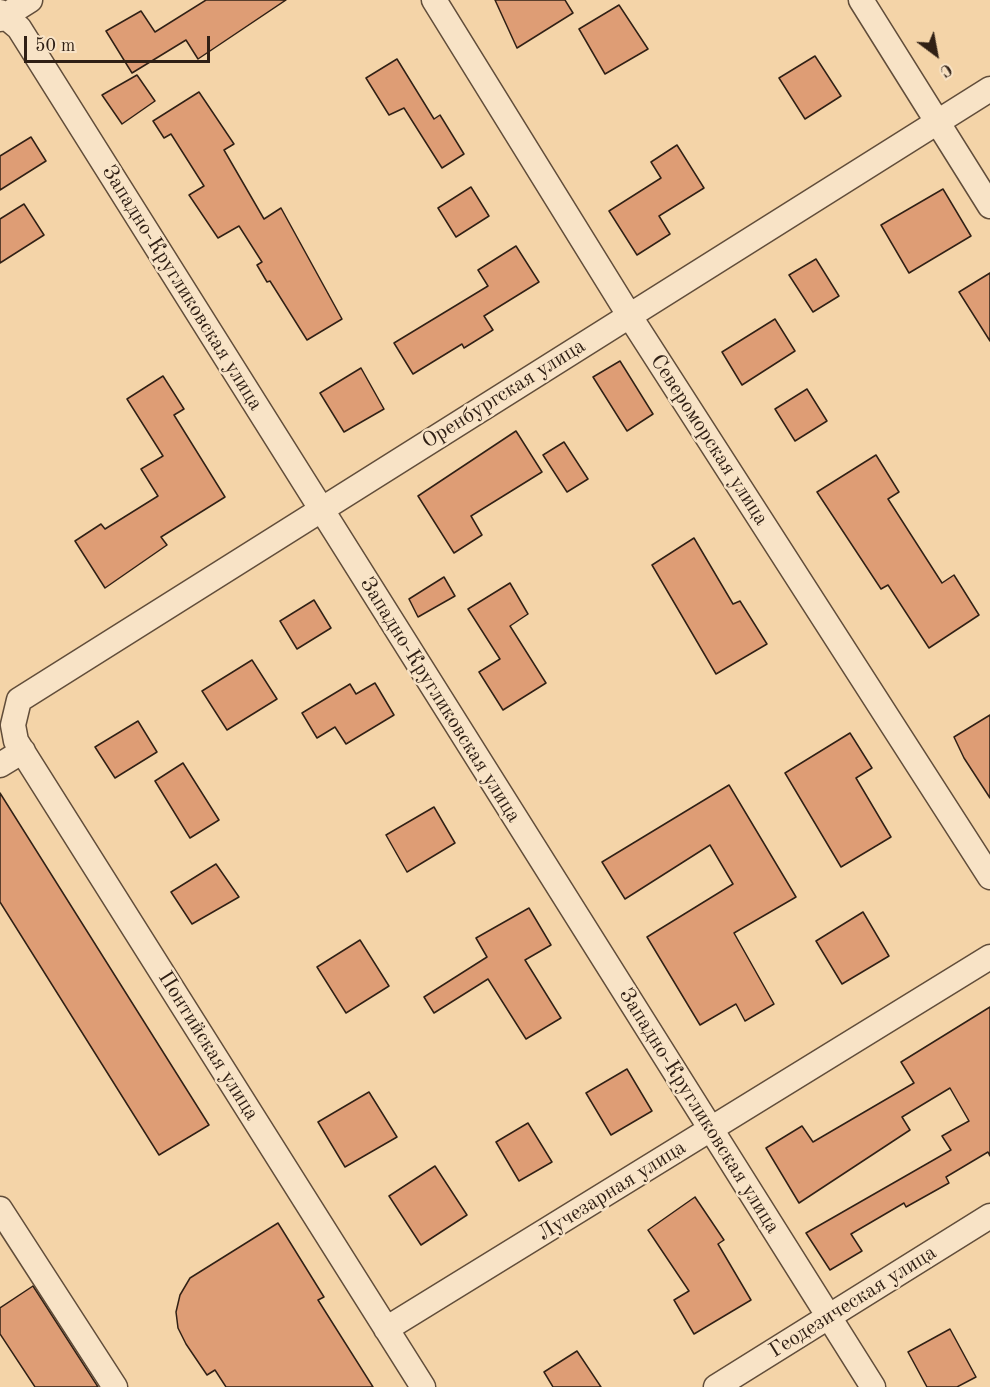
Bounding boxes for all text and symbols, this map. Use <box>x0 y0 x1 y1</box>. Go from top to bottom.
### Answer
scale bar <box>27 24 213 62</box>
north arrow <box>906 24 966 84</box>
text: 50 m <box>35 37 75 55</box>
text: С <box>937 60 954 79</box>
street label: Западно-Кругликовская улица <box>96 161 268 415</box>
street label: Оренбургская улица <box>418 334 590 454</box>
street label: Североморская улица <box>644 350 774 530</box>
street label: Западно-Кругликовская улица <box>354 573 526 827</box>
street label: Понтийская улица <box>152 967 264 1125</box>
street label: Западно-Кругликовская улица <box>613 984 785 1238</box>
street label: Лучезарная улица <box>533 1135 691 1247</box>
street label: Геодезическая улица <box>765 1240 941 1364</box>

